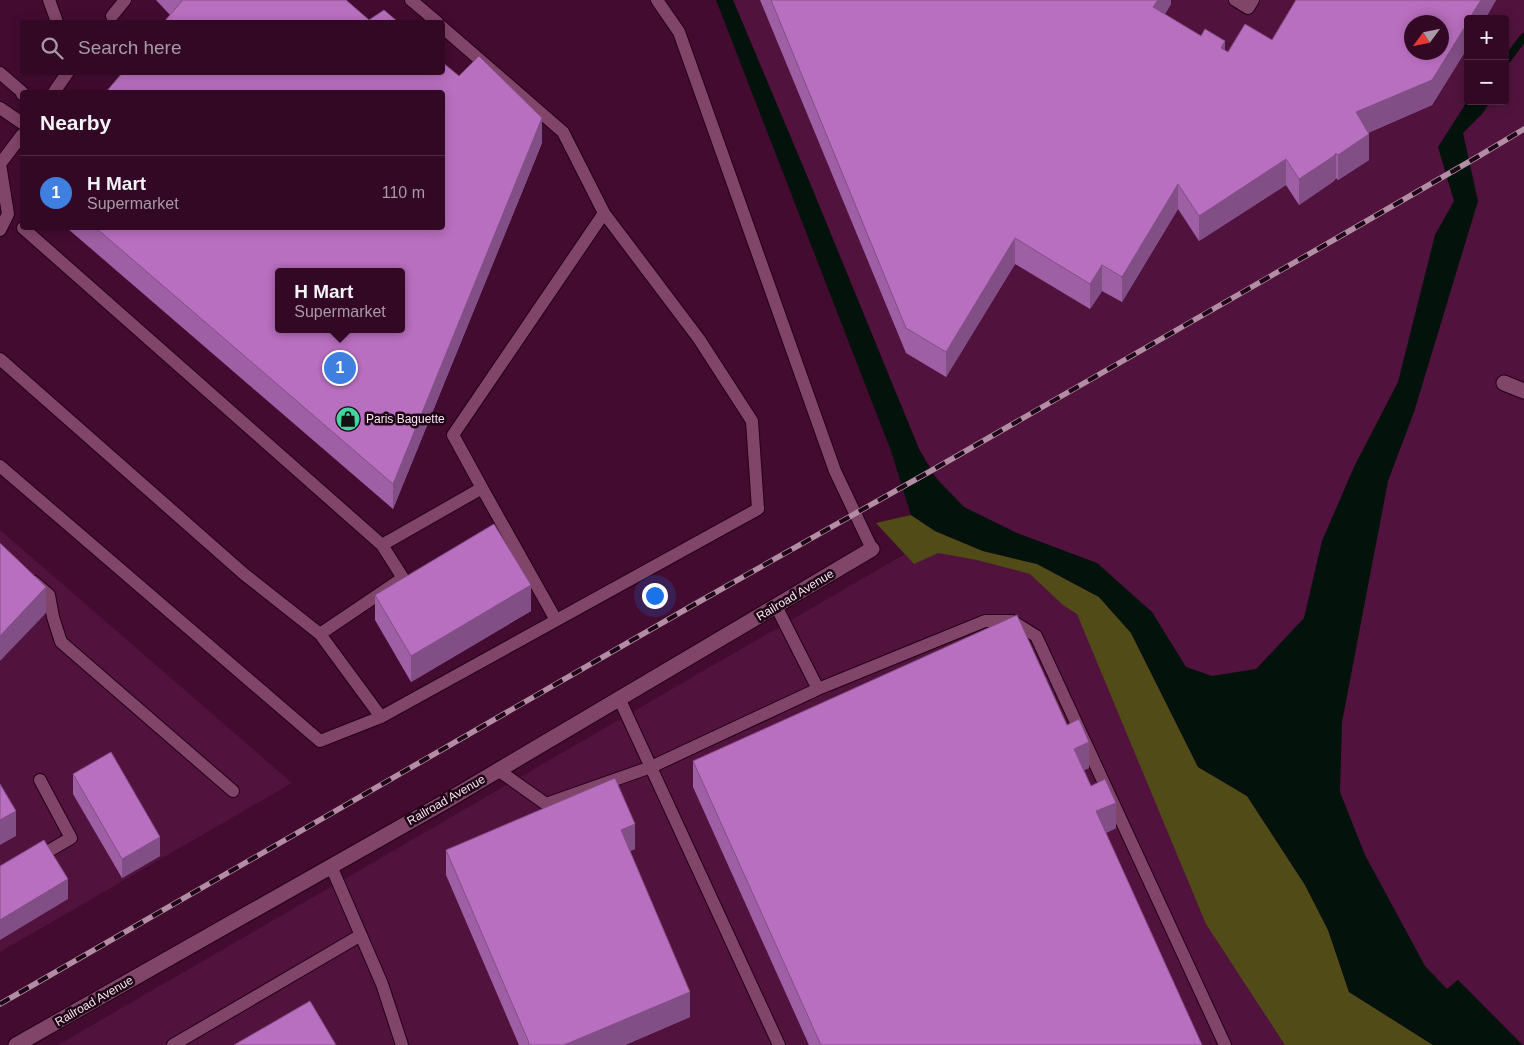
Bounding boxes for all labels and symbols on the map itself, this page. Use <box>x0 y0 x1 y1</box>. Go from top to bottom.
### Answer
north arrow <box>1404 15 1449 60</box>
pin: 1 <box>324 349 356 387</box>
shop icon: Paris Baguette <box>335 406 361 432</box>
place label: Paris Baguette <box>366 412 445 426</box>
street label: Railroad Avenue <box>754 566 837 624</box>
your location <box>642 583 668 609</box>
street label: Railroad Avenue <box>404 772 488 828</box>
street label: Railroad Avenue <box>52 973 136 1029</box>

